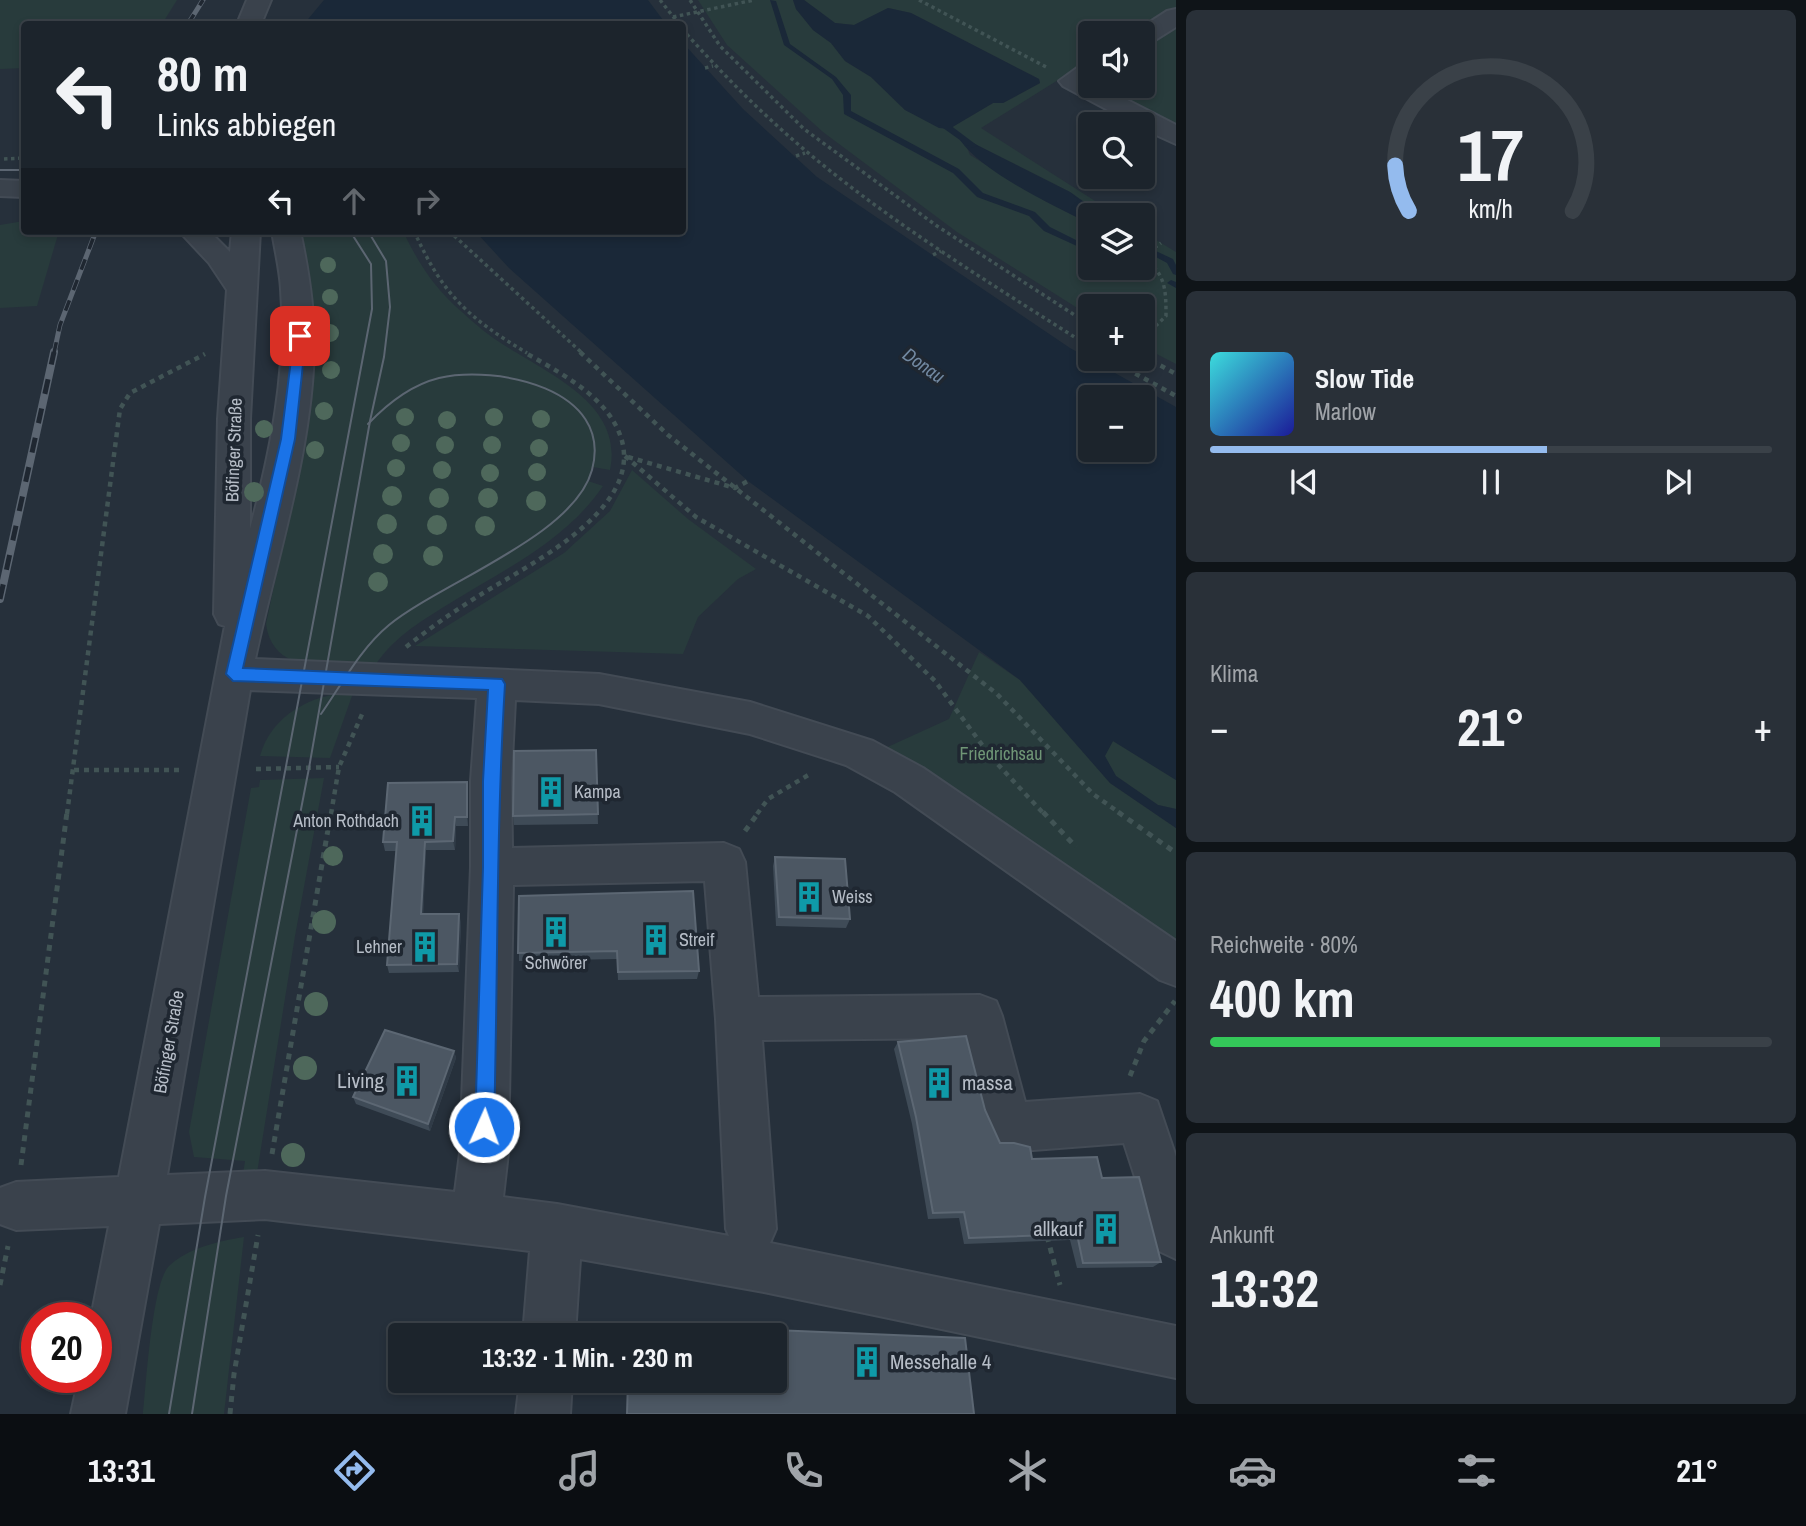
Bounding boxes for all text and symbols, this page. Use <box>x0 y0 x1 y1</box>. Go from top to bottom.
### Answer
map controls <box>1078 21 1155 462</box>
button: sound <box>1078 21 1155 98</box>
text: 80 m <box>157 40 249 106</box>
icon: left <box>42 49 133 140</box>
text: Links abbiegen <box>157 103 336 146</box>
text: 17 <box>1458 107 1524 205</box>
button: search <box>1078 112 1155 189</box>
icon: left <box>262 182 300 220</box>
icon: ahead <box>335 182 373 220</box>
icon: right <box>408 182 446 220</box>
text: km/h <box>1469 192 1513 226</box>
button: layers <box>1078 203 1155 280</box>
button: + <box>1078 294 1155 371</box>
pin <box>270 306 330 366</box>
icon: arrive <box>281 317 319 355</box>
water label: Donau <box>898 341 951 389</box>
text: Slow Tide <box>1315 361 1414 396</box>
button: − <box>1078 385 1155 462</box>
text: Marlow <box>1315 396 1376 427</box>
street label: Böfinger Straße <box>219 397 248 502</box>
icon: previous <box>1285 463 1323 501</box>
icon: pause <box>1472 463 1510 501</box>
icon: next <box>1659 463 1697 501</box>
text: Klima <box>1210 658 1258 689</box>
text: 21° <box>1457 692 1525 762</box>
text: − <box>1210 702 1228 753</box>
text: + <box>1754 702 1772 753</box>
park label: Friedrichsau <box>960 741 1042 766</box>
building icon: Kampa <box>534 775 568 809</box>
place label: Kampa <box>574 779 621 804</box>
building icon: Anton Rothdach <box>405 804 439 838</box>
place label: Anton Rothdach <box>292 808 399 833</box>
building icon: Weiss <box>792 880 826 914</box>
place label: Weiss <box>832 884 873 909</box>
building icon: Schwörer <box>539 915 573 949</box>
building icon: Streif <box>639 923 673 957</box>
place label: Streif <box>679 927 715 952</box>
text: Reichweite · 80% <box>1210 929 1358 960</box>
building icon: Lehner <box>408 930 442 964</box>
place label: Lehner <box>356 934 402 959</box>
place label: Schwörer <box>525 950 587 975</box>
text: 400 km <box>1210 963 1355 1033</box>
street label: Böfinger Straße <box>147 988 190 1095</box>
building icon: Living <box>390 1064 424 1098</box>
place label: Living <box>337 1066 384 1095</box>
building icon: massa <box>922 1066 956 1100</box>
place label: massa <box>962 1068 1013 1097</box>
position arrow <box>447 1090 521 1164</box>
building icon: allkauf <box>1089 1212 1123 1246</box>
place label: allkauf <box>1033 1214 1083 1243</box>
text: Ankunft <box>1210 1219 1274 1250</box>
text: 13:32 <box>1210 1253 1319 1323</box>
speed limit sign: 20 <box>21 1302 112 1393</box>
text: 13:32 · 1 Min. · 230 m <box>482 1340 693 1375</box>
building icon: Messehalle 4 <box>850 1345 884 1379</box>
place label: Messehalle 4 <box>890 1347 992 1376</box>
icon: directions <box>330 1446 379 1495</box>
icon: music <box>555 1446 604 1495</box>
icon: phone <box>779 1446 828 1495</box>
icon: climate <box>1003 1446 1052 1495</box>
icon: car <box>1228 1446 1277 1495</box>
icon: filters <box>1452 1446 1501 1495</box>
text: 13:31 <box>88 1449 155 1492</box>
text: 21° <box>1676 1449 1718 1492</box>

